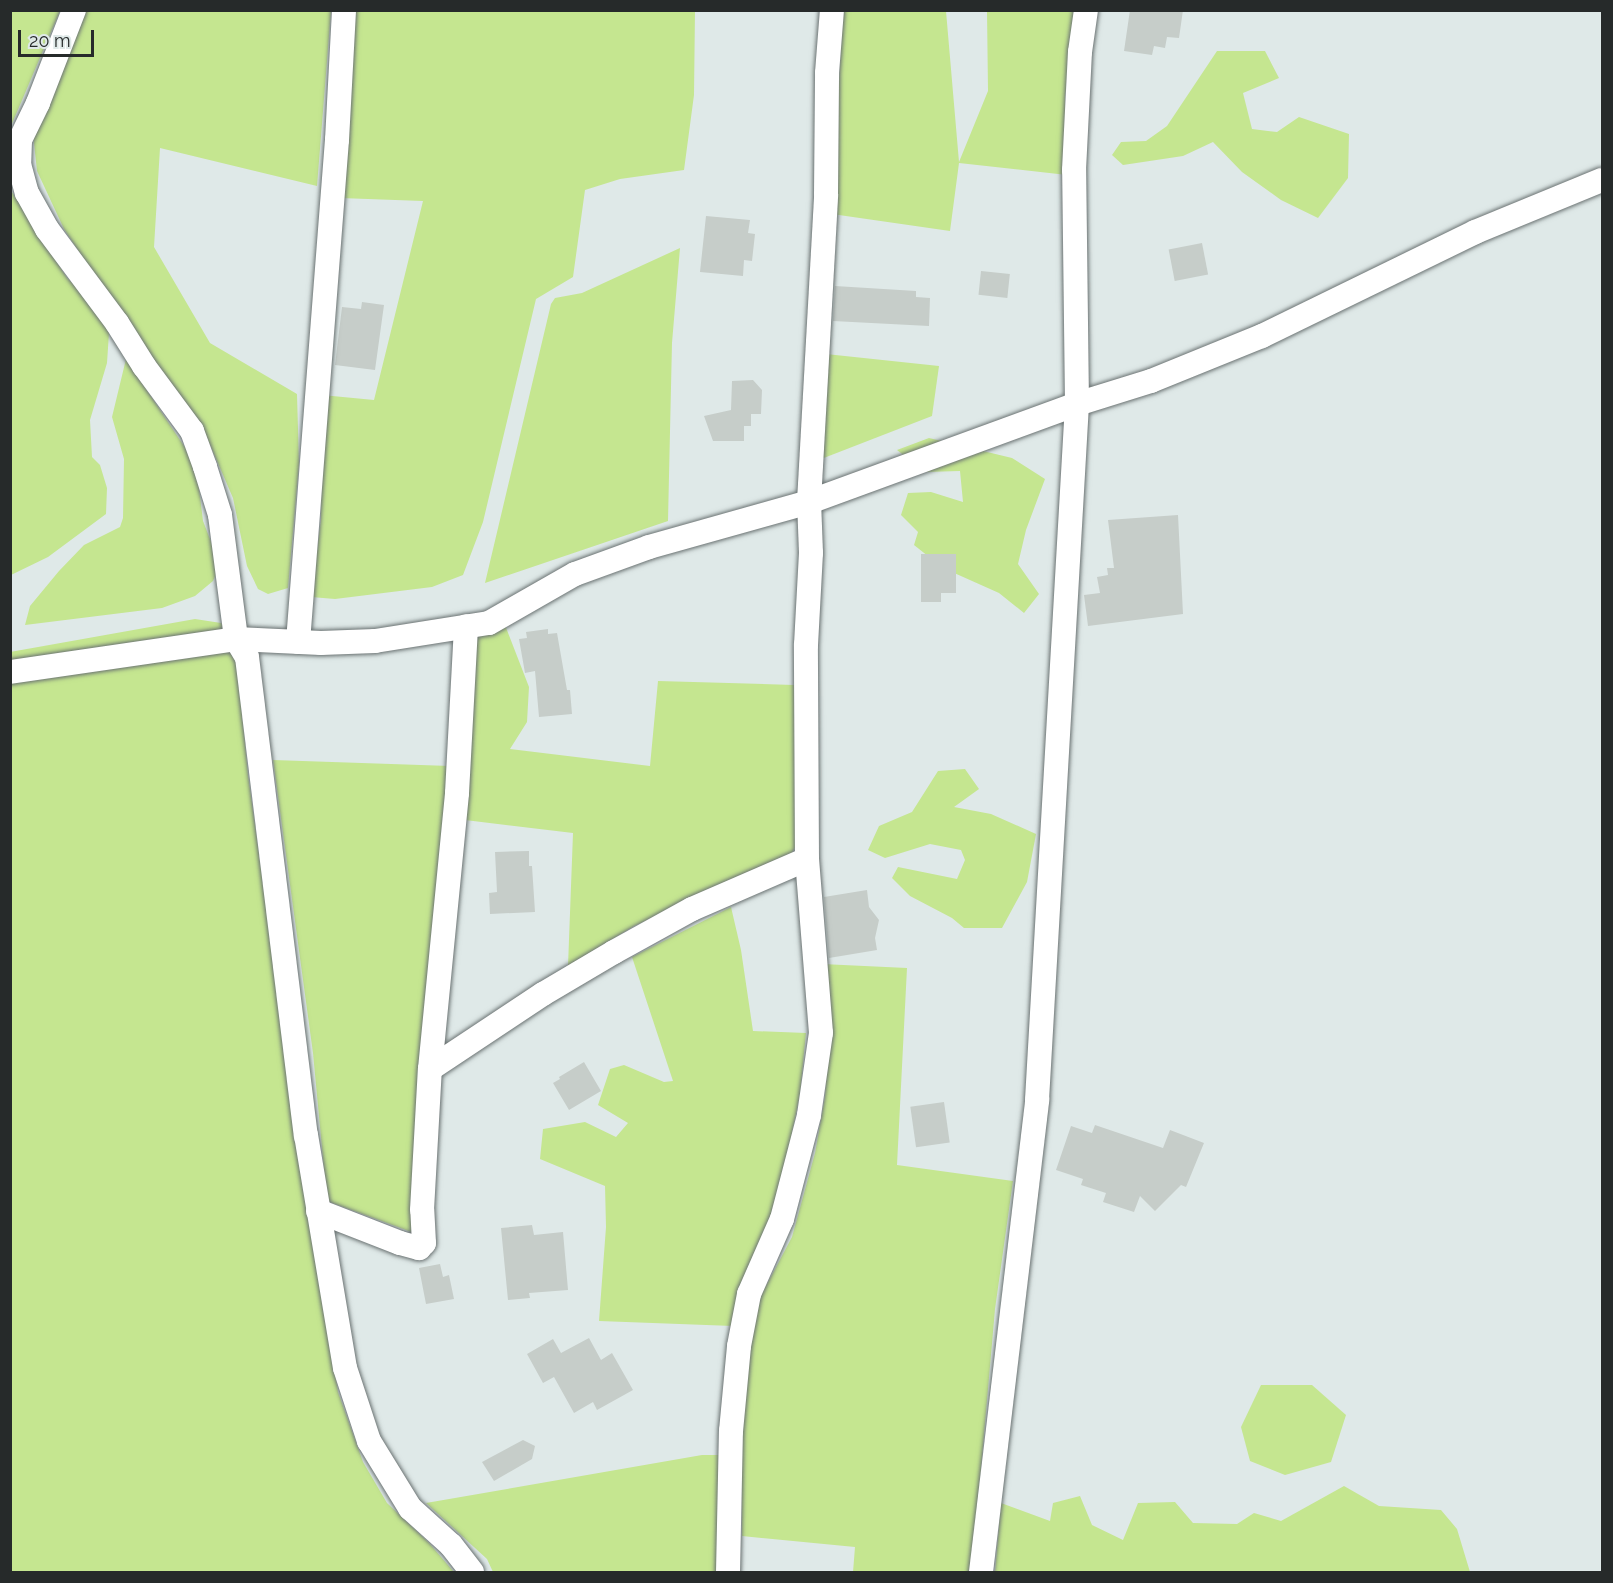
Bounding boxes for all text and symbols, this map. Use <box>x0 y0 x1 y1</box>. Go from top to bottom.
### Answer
scale bar <box>21 18 98 56</box>
text: 20 m <box>29 30 71 51</box>

